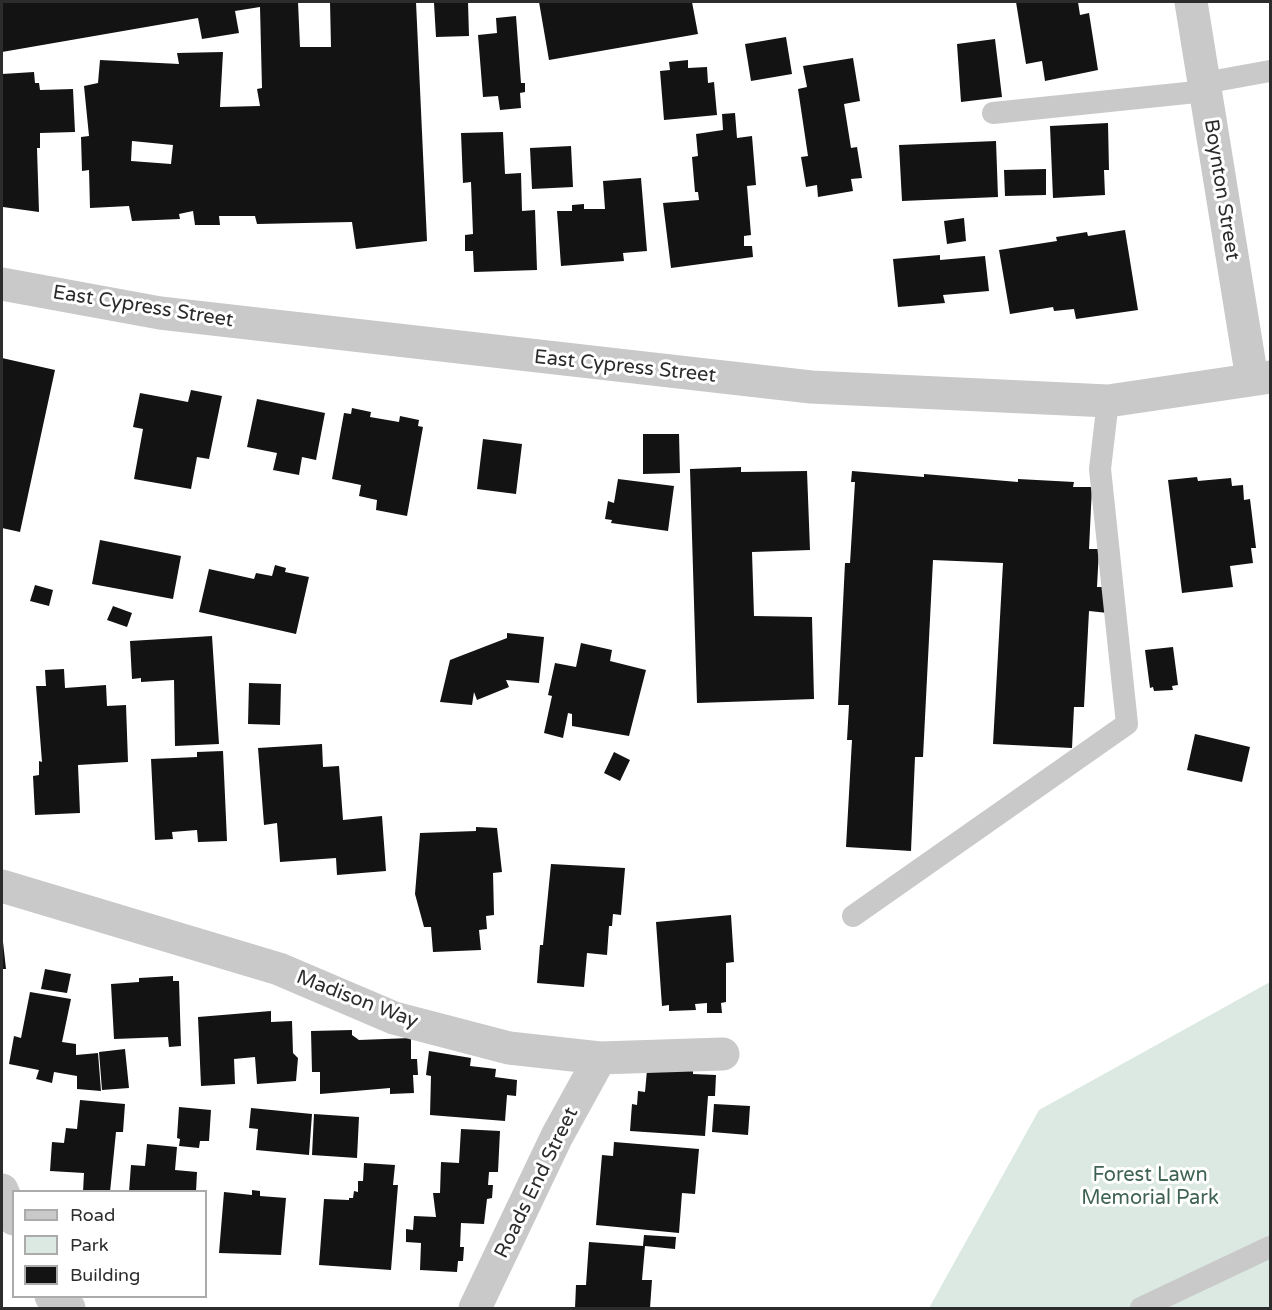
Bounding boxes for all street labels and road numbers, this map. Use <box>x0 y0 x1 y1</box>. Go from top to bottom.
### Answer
street label: Boynton Street <box>1198 118 1244 262</box>
street label: East Cypress Street <box>51 281 235 333</box>
street label: East Cypress Street <box>533 346 717 388</box>
street label: Madison Way <box>293 966 421 1034</box>
street label: Roads End Street <box>490 1104 584 1262</box>

